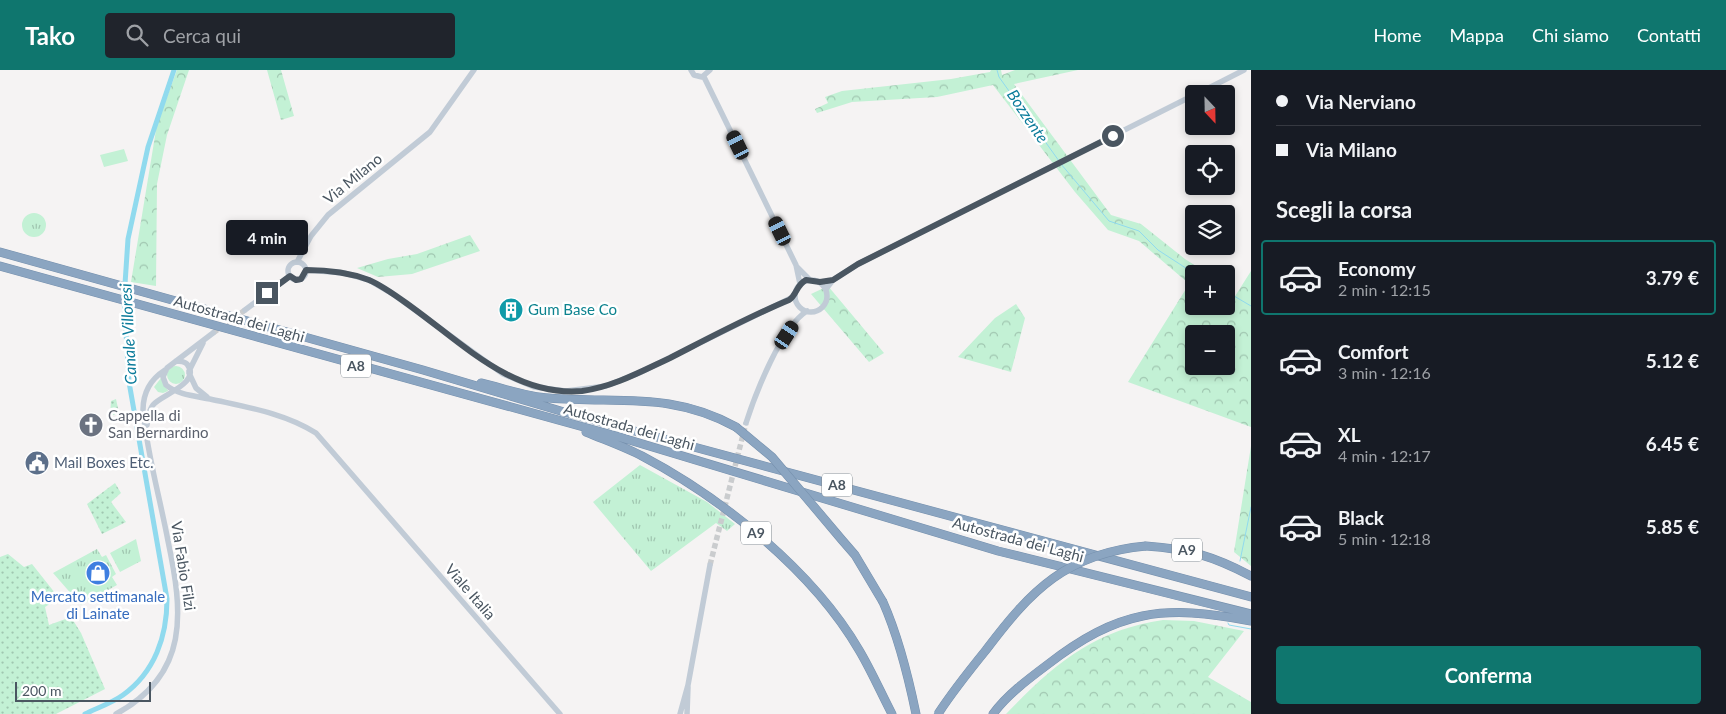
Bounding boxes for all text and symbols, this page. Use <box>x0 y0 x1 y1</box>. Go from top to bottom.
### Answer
search box <box>105 13 455 58</box>
text: Tako <box>25 21 75 50</box>
icon: search <box>123 21 151 49</box>
text: Cerca qui <box>163 24 241 47</box>
text: Home <box>1373 24 1421 46</box>
text: Mappa <box>1449 24 1504 46</box>
text: Chi siamo <box>1532 24 1609 46</box>
text: Contatti <box>1637 24 1701 46</box>
water label: Bozzente <box>1004 85 1053 146</box>
north arrow <box>1185 85 1235 135</box>
map controls <box>1185 85 1235 375</box>
text: Via Nerviano <box>1306 90 1416 113</box>
route start <box>1102 125 1124 147</box>
car <box>724 128 751 162</box>
text: Via Milano <box>1306 138 1397 161</box>
button: locate <box>1185 145 1235 195</box>
street label: Via Milano <box>319 149 385 207</box>
text: Scegli la corsa <box>1276 196 1412 223</box>
button: layers <box>1185 205 1235 255</box>
car <box>766 214 793 248</box>
callout: 4 min <box>226 220 308 256</box>
text: 4 min <box>247 228 287 247</box>
icon: car <box>1278 255 1323 300</box>
text: Economy <box>1338 257 1416 280</box>
button: + <box>1185 265 1235 315</box>
text: 3.79 € <box>1646 266 1699 289</box>
text: 2 min · 12:15 <box>1338 280 1431 299</box>
route end <box>256 282 278 304</box>
water label: Canale Villoresi <box>115 283 140 385</box>
street label: Autostrada dei Laghi <box>172 291 307 345</box>
building icon: Gum Base Co <box>498 297 524 323</box>
place label: Gum Base Co <box>528 300 617 318</box>
car <box>772 318 801 352</box>
button: − <box>1185 325 1235 375</box>
icon: car <box>1278 338 1323 383</box>
text: Comfort <box>1338 340 1409 363</box>
text: 5.12 € <box>1646 349 1699 372</box>
road number: A8 <box>341 354 371 378</box>
text: 3 min · 12:16 <box>1338 363 1431 382</box>
street label: Autostrada dei Laghi <box>562 399 697 453</box>
place label: Cappella di San Bernardino <box>108 406 209 441</box>
church icon: Cappella di San Bernardino <box>78 412 104 438</box>
icon: car <box>1278 421 1323 466</box>
text: XL <box>1338 423 1361 446</box>
text: 6.45 € <box>1646 432 1699 455</box>
text: 4 min · 12:17 <box>1338 446 1431 465</box>
public building icon: Mail Boxes Etc. <box>24 450 50 476</box>
place label: Mail Boxes Etc. <box>54 453 154 471</box>
road number: A8 <box>822 474 852 496</box>
icon: car <box>1278 504 1323 549</box>
text: Black <box>1338 506 1384 529</box>
street label: Autostrada dei Laghi <box>951 513 1086 565</box>
text: 5.85 € <box>1646 515 1699 538</box>
street label: Via Fabio Filzi <box>168 520 200 612</box>
road number: A9 <box>741 522 771 544</box>
text: 5 min · 12:18 <box>1338 529 1431 548</box>
road number: A9 <box>1172 538 1202 562</box>
shop icon: Mercato settimanale di Lainate <box>85 560 111 586</box>
street label: Viale Italia <box>442 560 500 623</box>
place label: Mercato settimanale di Lainate <box>31 587 165 622</box>
button: Conferma <box>1276 646 1701 704</box>
scale bar <box>15 679 151 702</box>
text: 200 m <box>22 682 61 699</box>

